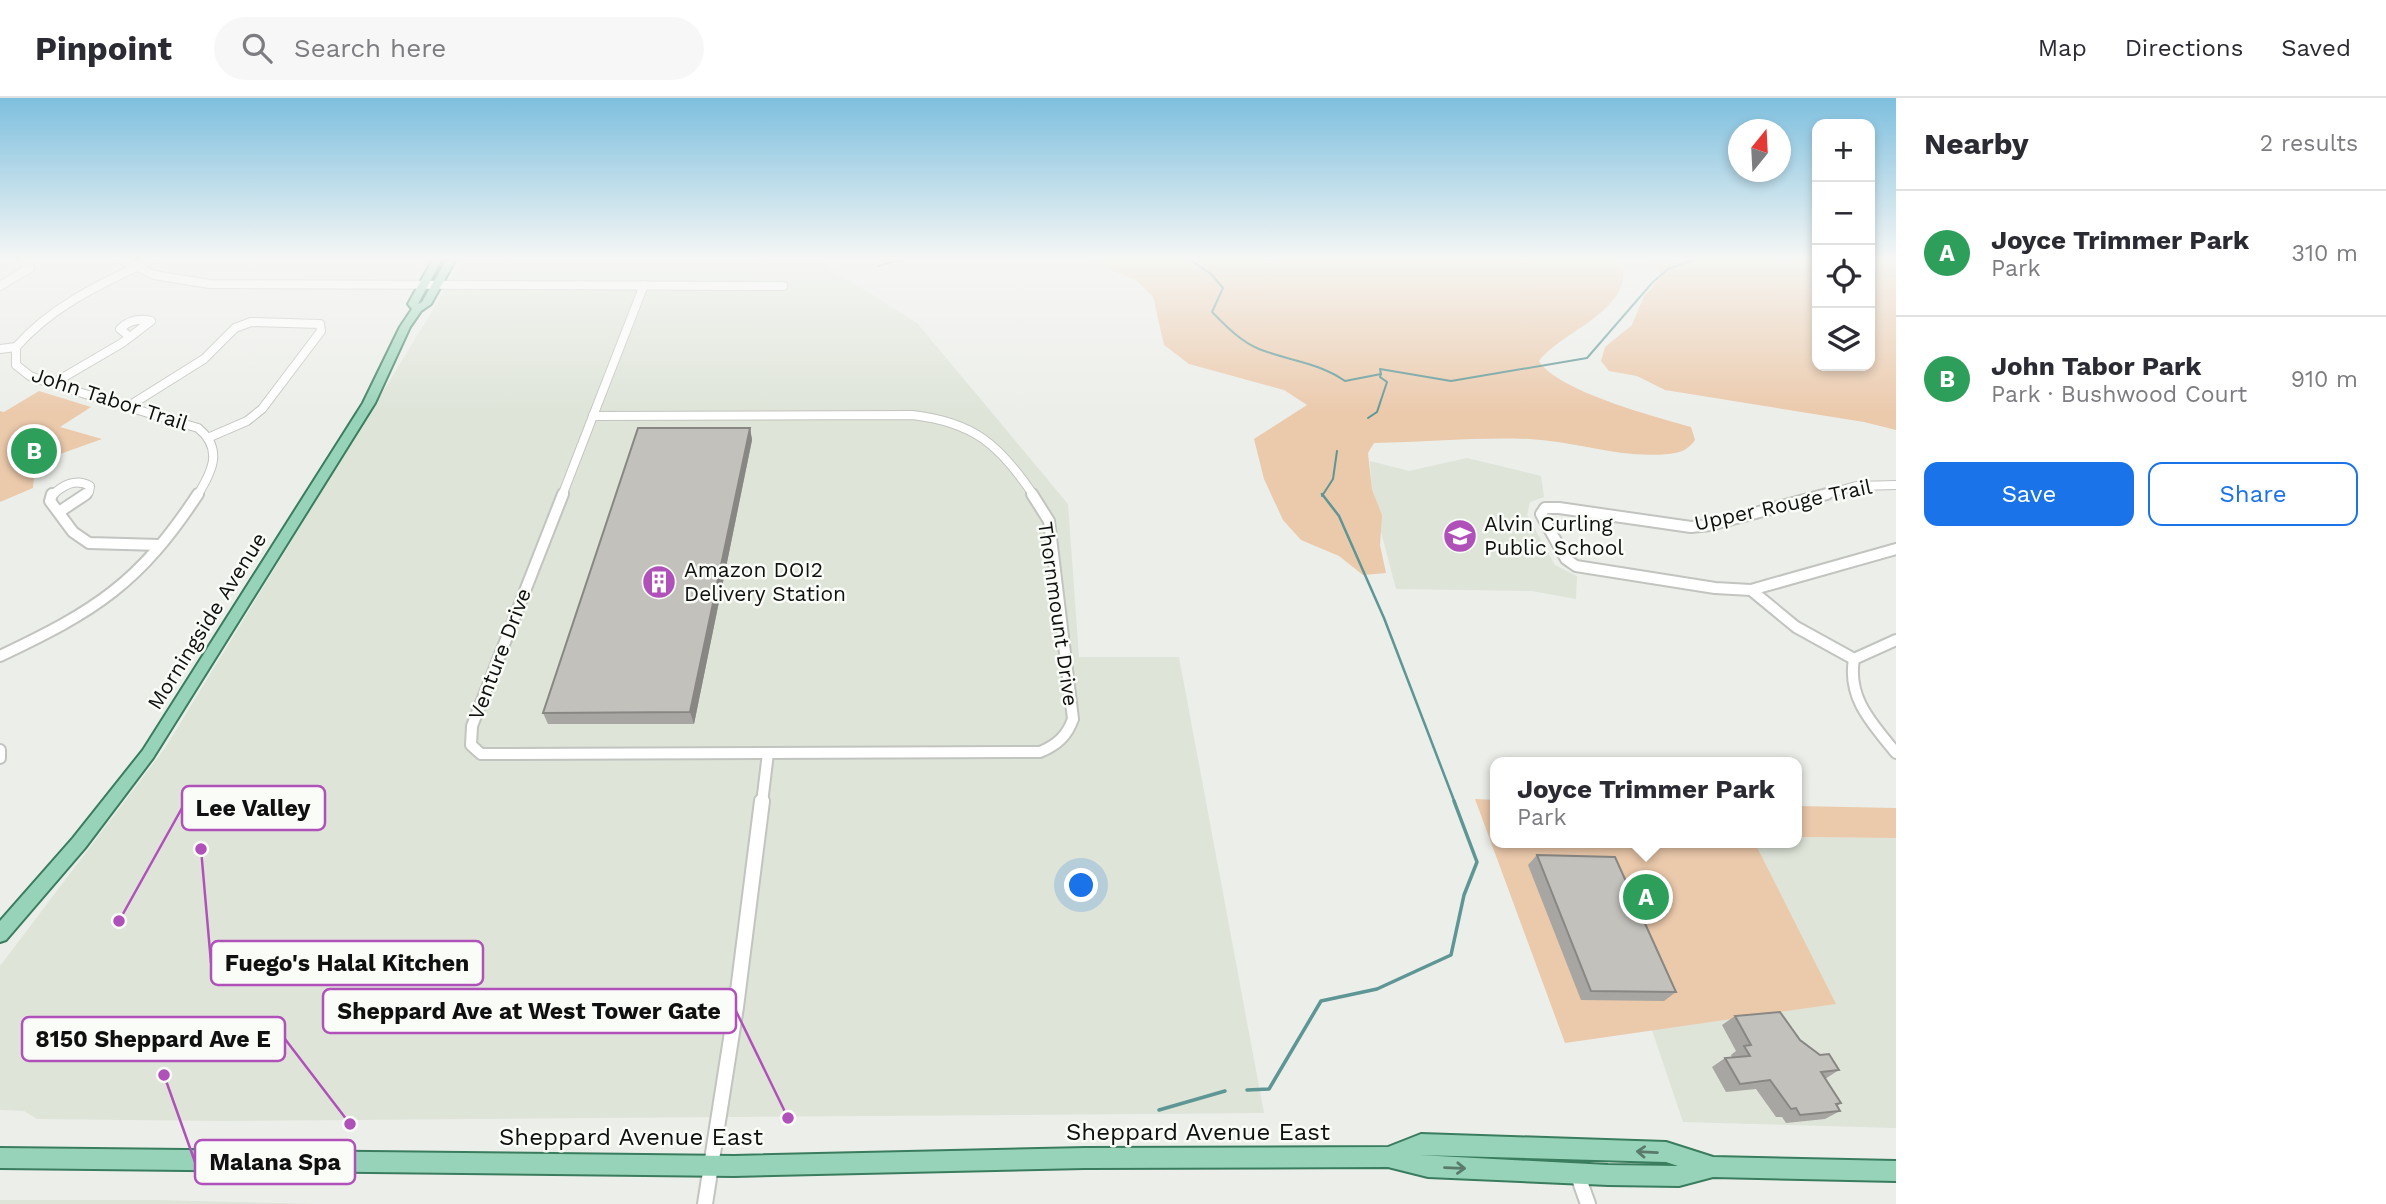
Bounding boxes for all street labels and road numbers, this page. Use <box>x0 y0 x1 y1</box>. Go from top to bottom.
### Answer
street label: John Tabor Trail <box>29 361 192 436</box>
street label: Upper Rouge Trail <box>1692 473 1875 536</box>
street label: Thornmount Drive <box>1033 520 1084 708</box>
street label: Morningside Avenue <box>142 528 271 714</box>
street label: Venture Drive <box>463 584 536 723</box>
street label: Sheppard Avenue East <box>1066 1118 1330 1146</box>
street label: Sheppard Avenue East <box>499 1123 763 1151</box>

